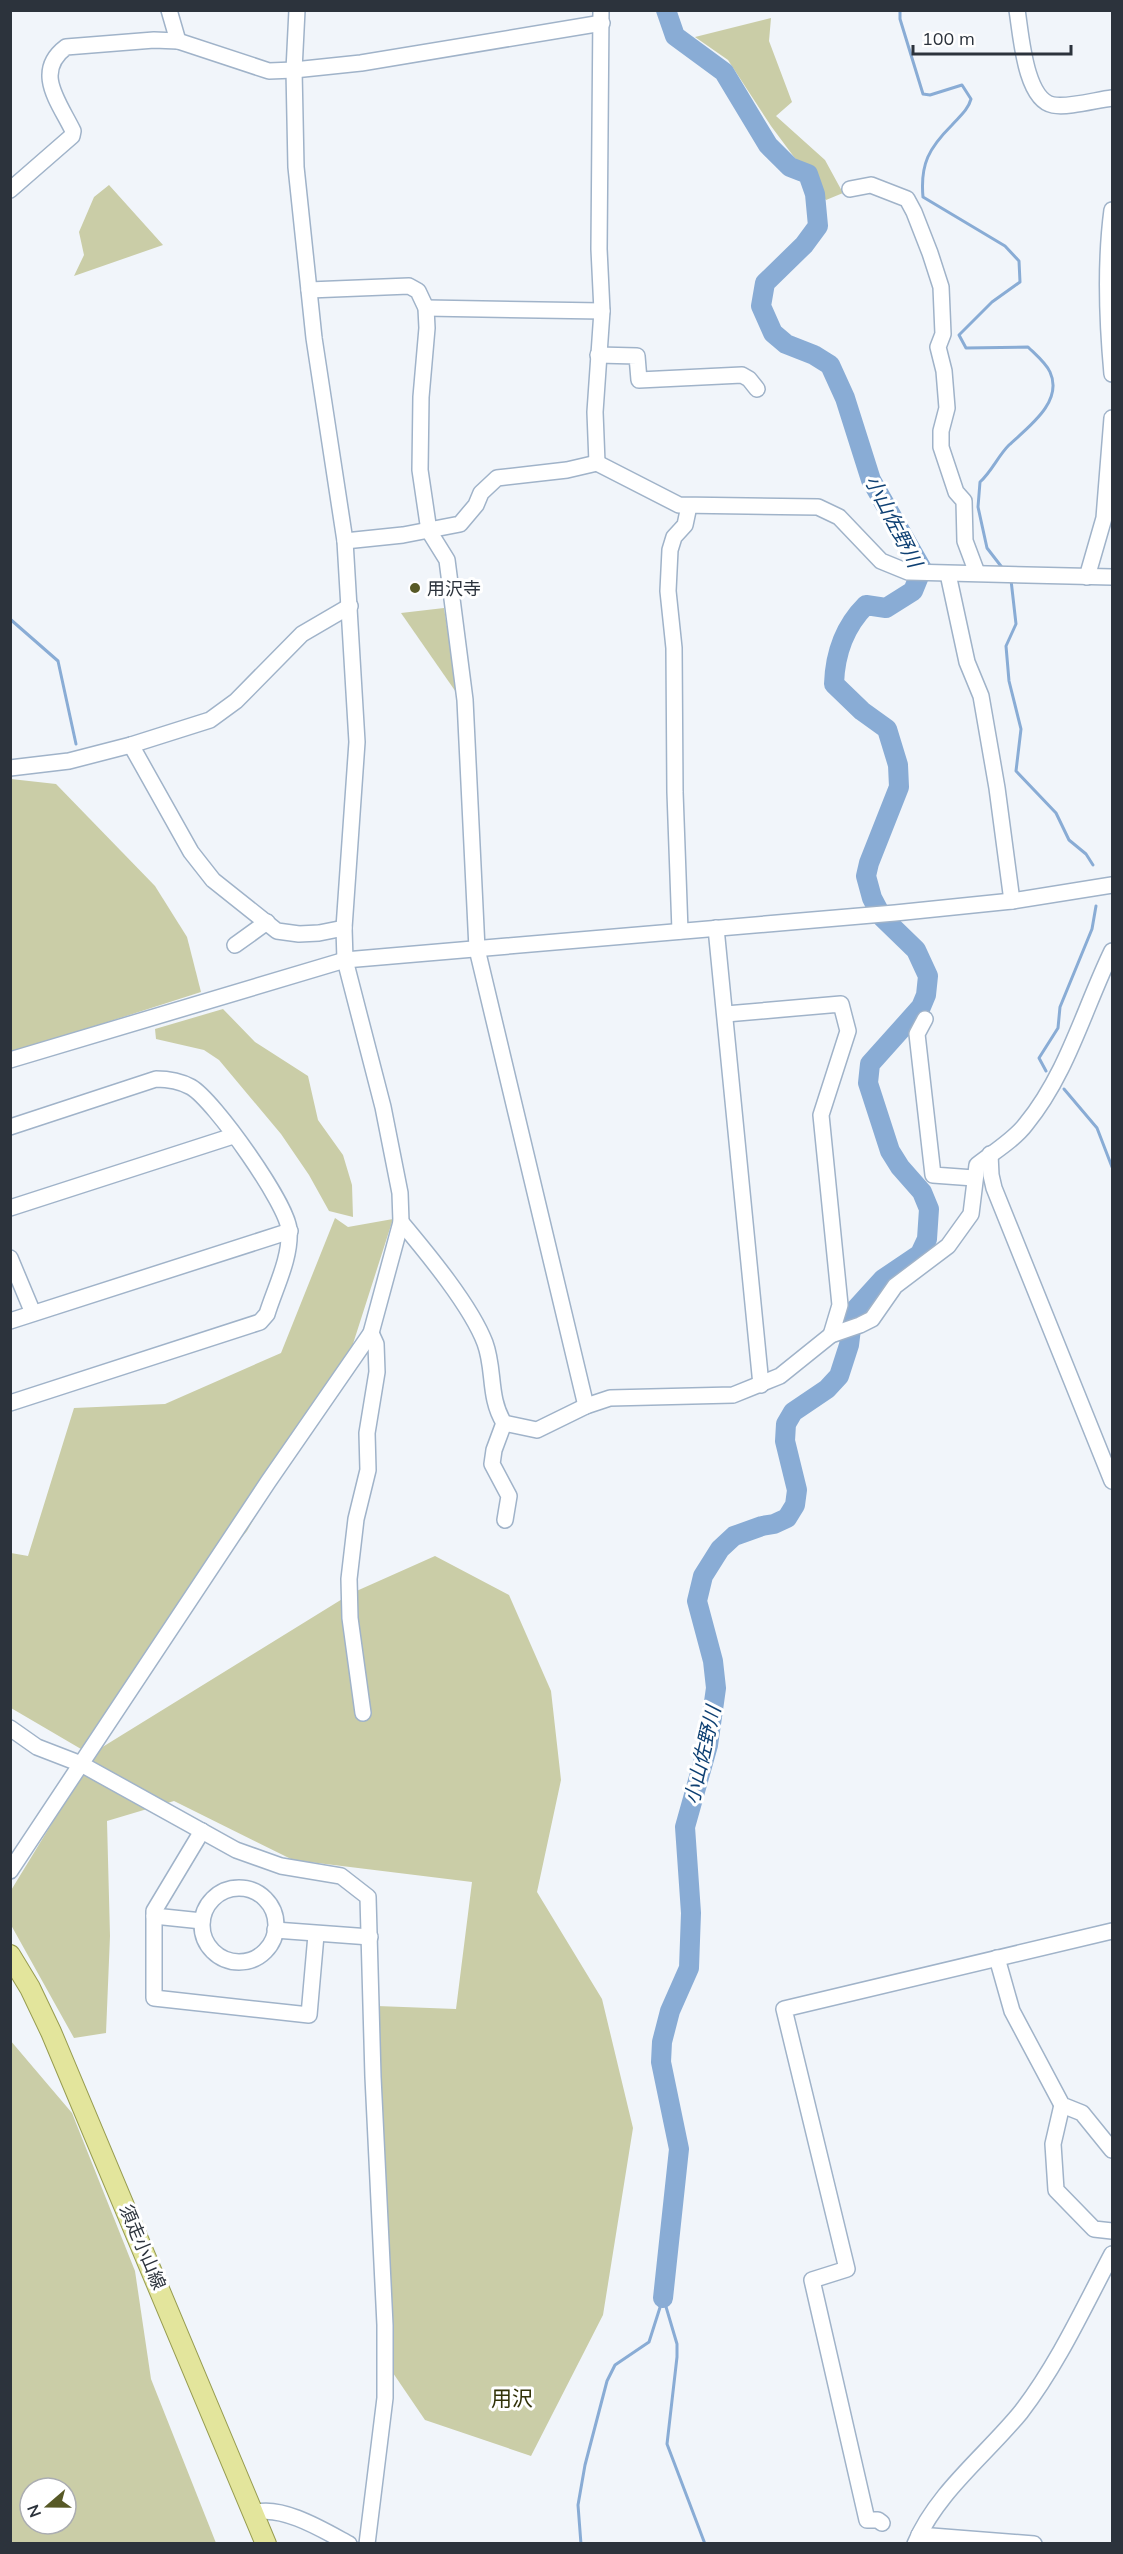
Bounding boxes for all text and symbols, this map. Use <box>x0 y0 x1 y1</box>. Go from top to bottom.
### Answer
scale bar <box>913 18 1070 56</box>
text: 100 m <box>922 27 975 50</box>
water label: 小山佐野川 <box>860 471 929 573</box>
place label: 用沢寺 <box>427 577 481 600</box>
marker: 用沢寺 <box>408 581 422 595</box>
water label: 小山佐野川 <box>679 1702 726 1807</box>
street label: 須走小山線 <box>115 2201 171 2293</box>
district label: 用沢 <box>491 2385 533 2411</box>
north arrow <box>18 2476 78 2536</box>
text: N <box>22 2502 45 2520</box>

